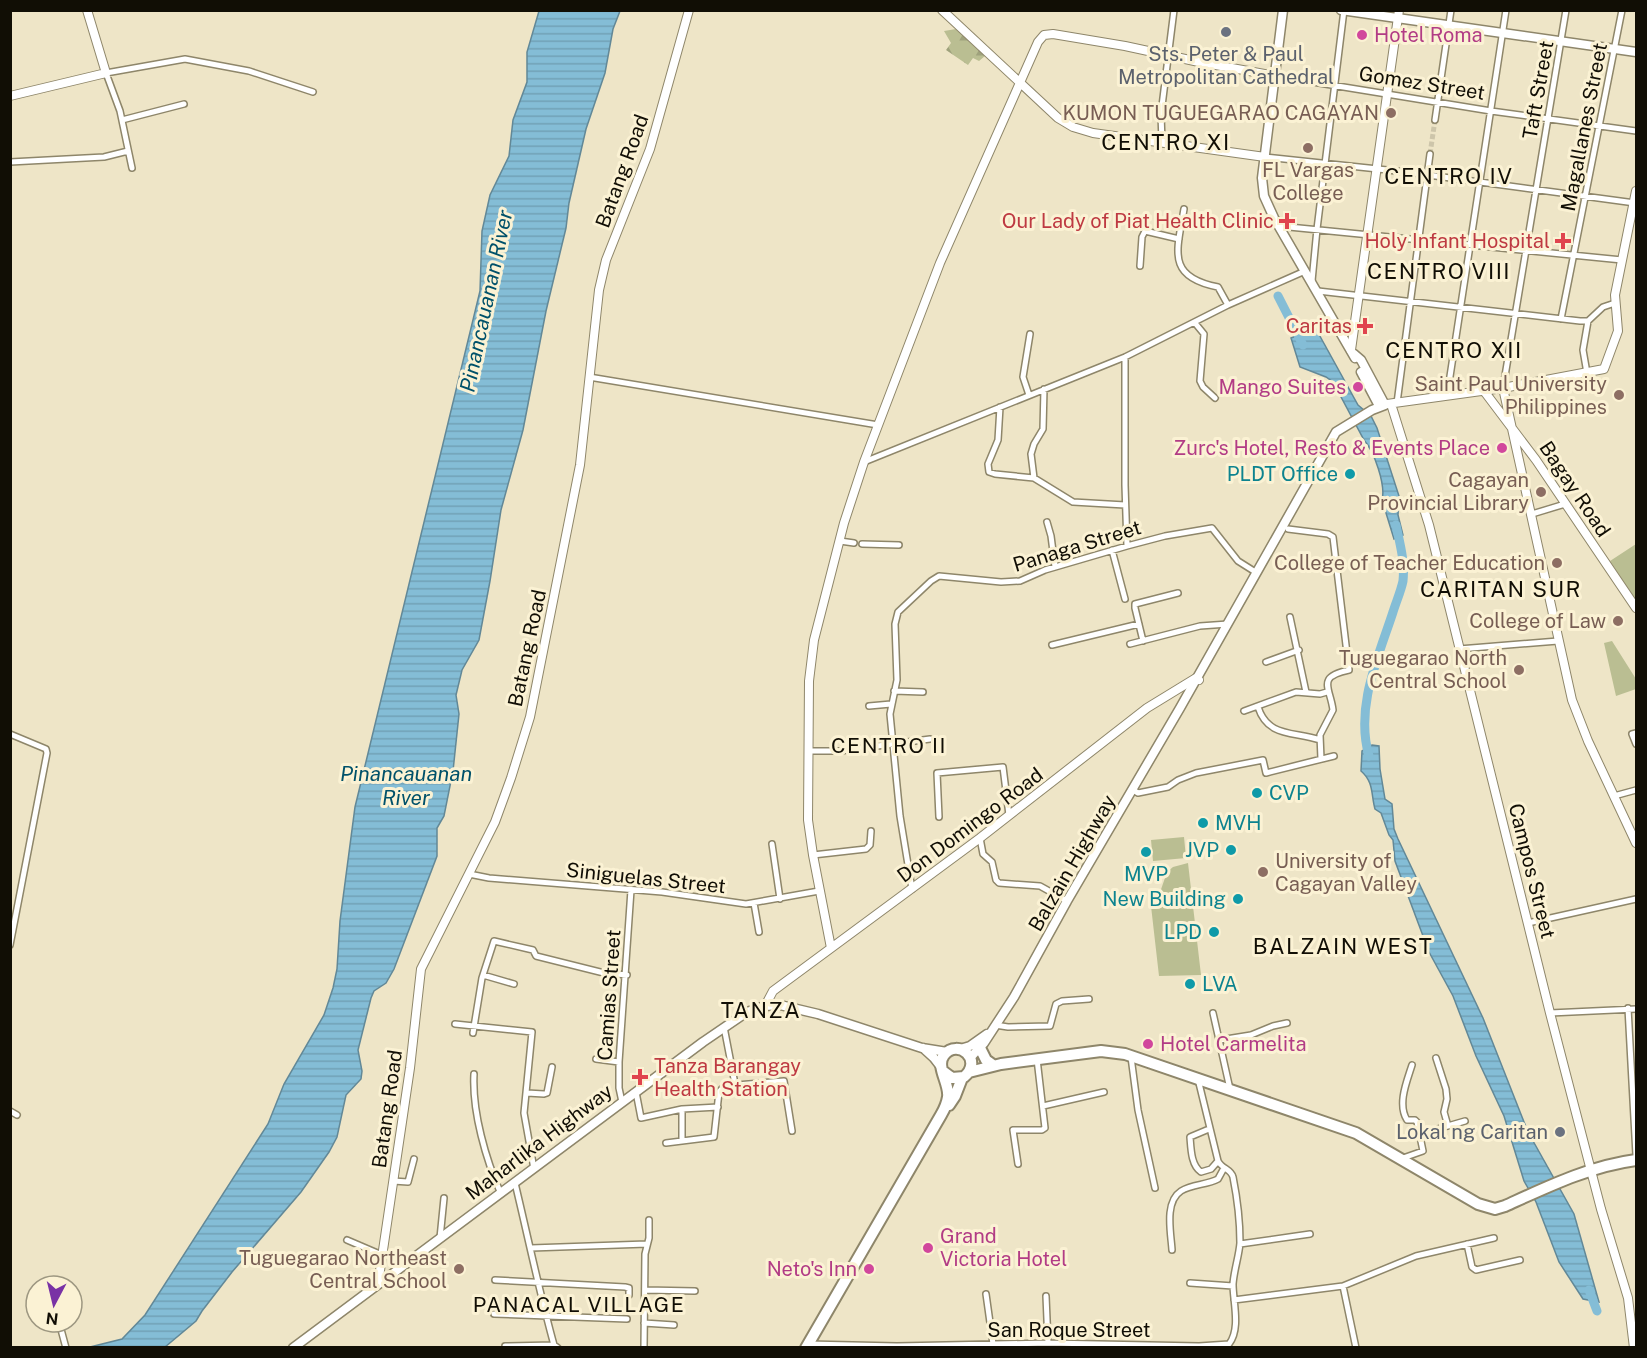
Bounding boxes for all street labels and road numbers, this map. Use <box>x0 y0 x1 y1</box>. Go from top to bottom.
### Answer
street label: Taft Street <box>1518 39 1558 141</box>
street label: Magallanes Street <box>1556 41 1612 213</box>
street label: Gomez Street <box>1357 61 1487 105</box>
street label: Batang Road <box>590 111 654 231</box>
street label: Bagay Road <box>1534 437 1616 541</box>
street label: Panaga Street <box>1010 515 1144 577</box>
street label: Batang Road <box>503 587 551 709</box>
street label: Don Domingo Road <box>892 762 1048 888</box>
street label: Balzain Highway <box>1023 790 1121 936</box>
street label: Campos Street <box>1504 801 1560 941</box>
street label: Siniguelas Street <box>565 858 727 898</box>
street label: Camias Street <box>592 929 626 1061</box>
street label: Batang Road <box>367 1048 407 1170</box>
street label: Maharlika Highway <box>461 1079 617 1205</box>
street label: San Roque Street <box>987 1318 1151 1342</box>

